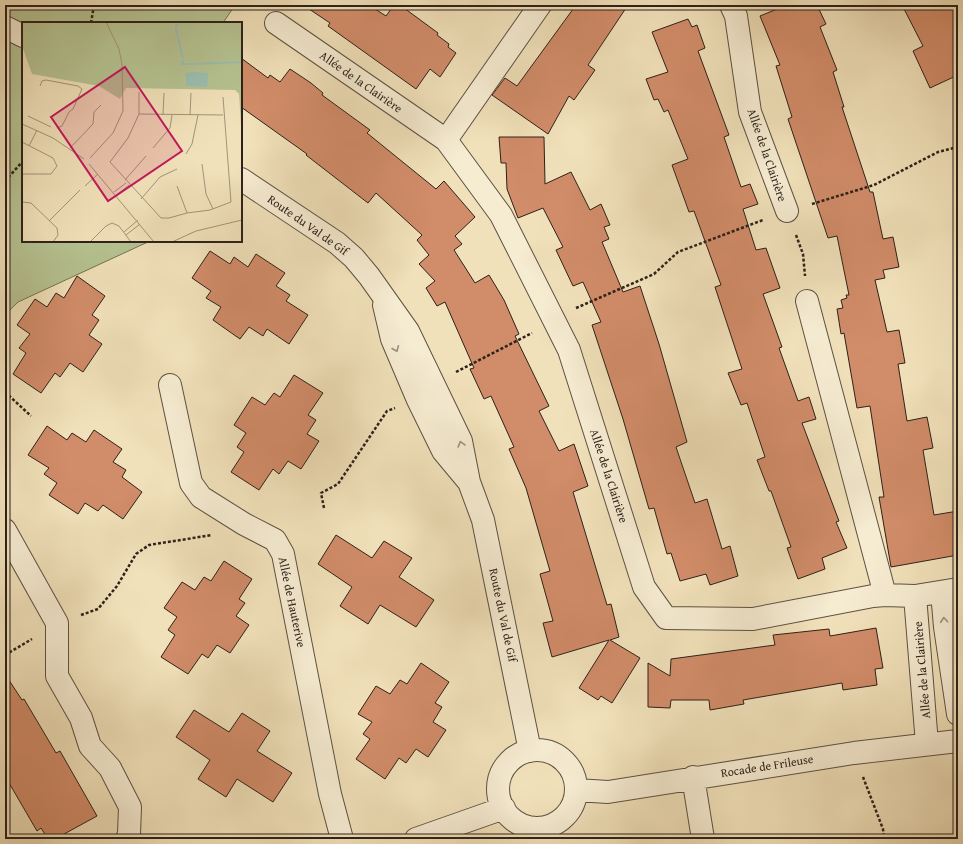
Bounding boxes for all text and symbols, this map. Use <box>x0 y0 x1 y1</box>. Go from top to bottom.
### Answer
inset map <box>22 22 242 242</box>
street label: Allée de la Clairière <box>316 47 406 117</box>
street label: Allée de la Clairière <box>744 106 792 204</box>
street label: Route du Val de Gif <box>264 190 353 260</box>
one-way arrow <box>392 345 400 352</box>
street label: Allée de la Clairière <box>586 427 633 525</box>
one-way arrow <box>457 441 466 448</box>
street label: Allée de Hauterive <box>275 555 310 649</box>
street label: Route du Val de Gif <box>485 566 522 664</box>
one-way arrow <box>940 617 949 623</box>
street label: Allée de la Clairière <box>909 620 934 719</box>
street label: Rocade de Frileuse <box>719 750 815 781</box>

